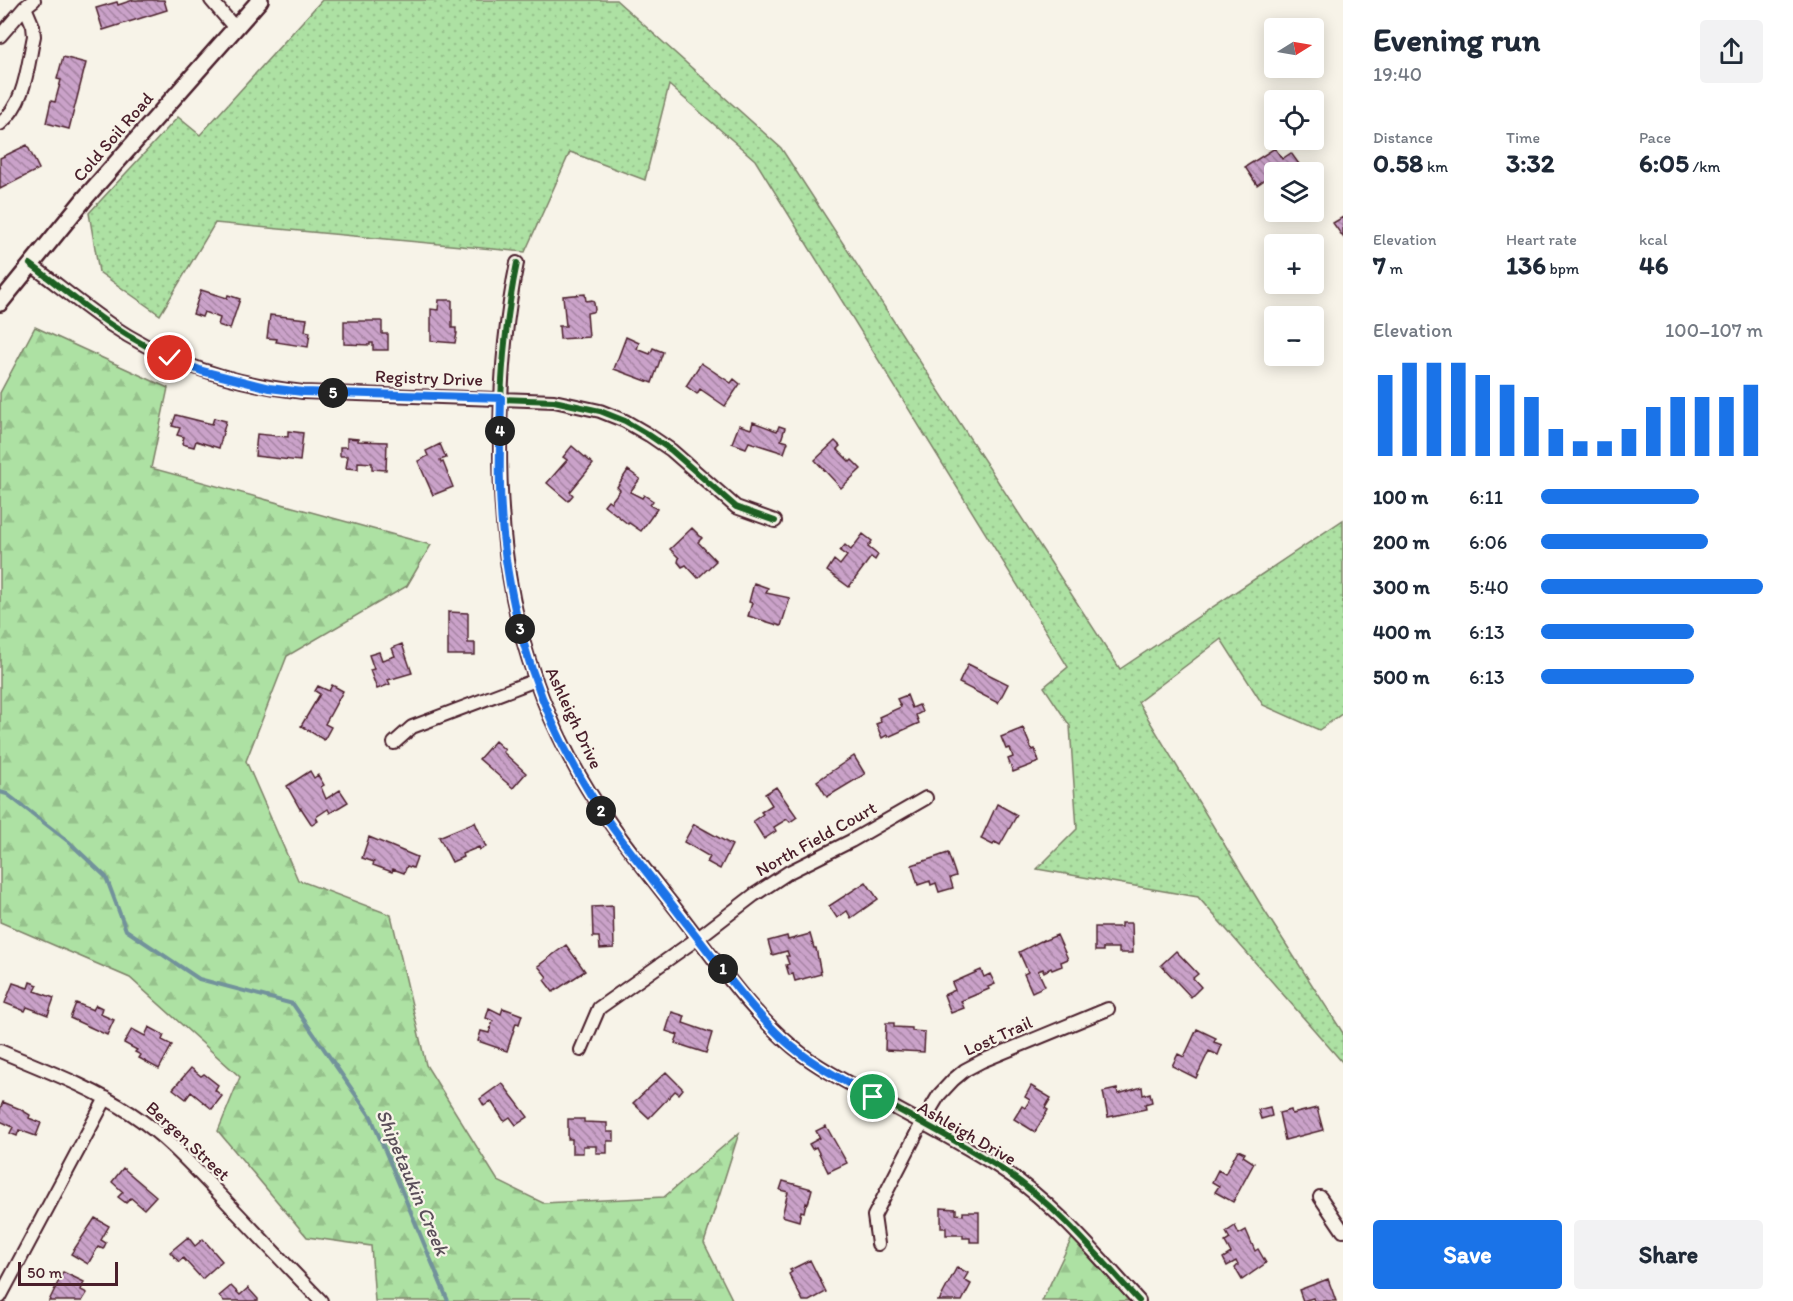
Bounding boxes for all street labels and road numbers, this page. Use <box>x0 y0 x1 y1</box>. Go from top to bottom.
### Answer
street label: Cold Soil Road <box>68 88 158 186</box>
street label: Registry Drive <box>375 365 483 391</box>
street label: Ashleigh Drive <box>541 663 607 773</box>
street label: North Field Court <box>752 797 880 881</box>
street label: Lost Trail <box>960 1011 1036 1061</box>
street label: Bergen Street <box>141 1096 235 1186</box>
street label: Ashleigh Drive <box>914 1096 1020 1170</box>

